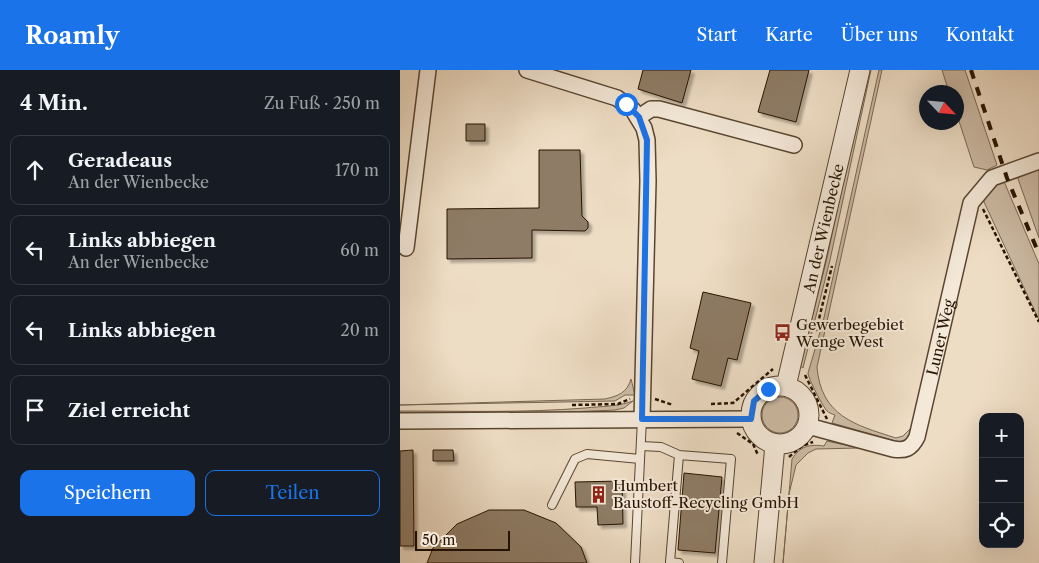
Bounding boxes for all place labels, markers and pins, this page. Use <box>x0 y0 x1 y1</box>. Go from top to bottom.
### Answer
place label: Gewerbegebiet Wenge West <box>795 315 905 351</box>
bus stop icon: Gewerbegebiet Wenge West <box>772 323 792 343</box>
place label: Humbert Baustoff-Recycling GmbH <box>613 476 799 512</box>
building icon: Humbert Baustoff-Recycling GmbH <box>589 484 609 504</box>

